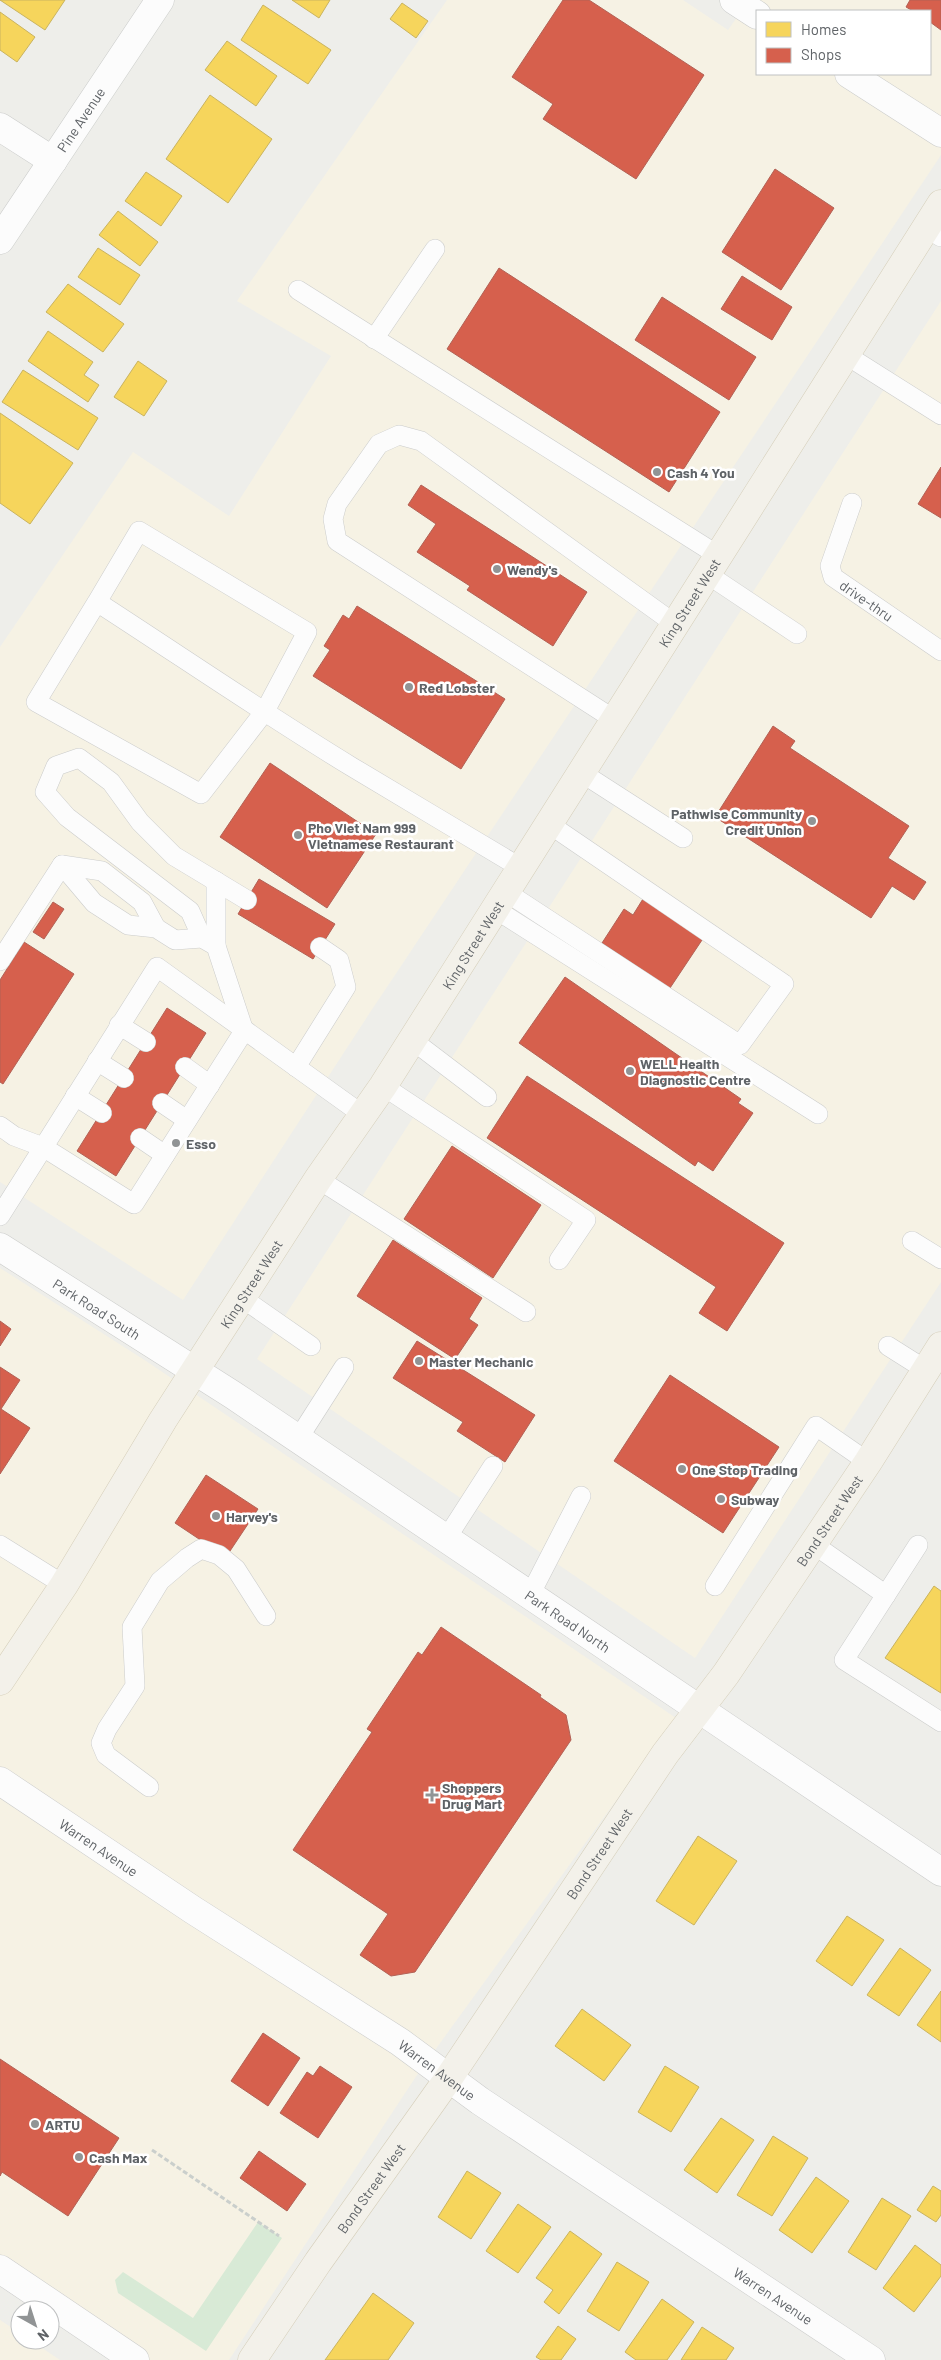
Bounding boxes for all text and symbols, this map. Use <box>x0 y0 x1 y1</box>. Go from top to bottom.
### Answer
legend <box>756 10 931 75</box>
text: Homes <box>801 20 846 38</box>
text: Shops <box>801 45 841 63</box>
street label: Pine Avenue <box>53 84 108 155</box>
place label: Cash 4 You <box>667 464 735 481</box>
marker: Cash 4 You <box>651 466 663 478</box>
street label: King Street West <box>654 555 723 650</box>
place label: Wendy's <box>507 561 558 578</box>
marker: Wendy's <box>491 563 503 575</box>
street label: drive-thru <box>837 576 897 624</box>
place label: Red Lobster <box>419 679 495 696</box>
marker: Red Lobster <box>403 681 415 693</box>
place label: Pathwise Community Credit Union <box>671 805 802 838</box>
marker: Pathwise Community Credit Union <box>806 815 818 827</box>
place label: Pho Viet Nam 999 Vietnamese Restaurant <box>308 819 454 852</box>
marker: Pho Viet Nam 999 Vietnamese Restaurant <box>292 829 304 841</box>
street label: King Street West <box>438 897 507 992</box>
place label: WELL Health Diagnostic Centre <box>640 1055 751 1088</box>
marker: WELL Health Diagnostic Centre <box>624 1065 636 1077</box>
place label: Esso <box>186 1135 216 1152</box>
marker: Esso <box>170 1137 182 1149</box>
street label: King Street West <box>216 1236 285 1331</box>
street label: Park Road South <box>50 1275 144 1343</box>
place label: Master Mechanic <box>429 1353 534 1370</box>
marker: Master Mechanic <box>413 1355 425 1367</box>
place label: One Stop Trading <box>692 1461 798 1478</box>
marker: One Stop Trading <box>676 1463 688 1475</box>
street label: Bond Street West <box>792 1471 866 1569</box>
place label: Subway <box>731 1491 779 1508</box>
marker: Subway <box>715 1493 727 1505</box>
place label: Harvey's <box>226 1508 278 1525</box>
marker: Harvey's <box>210 1510 222 1522</box>
street label: Park Road North <box>522 1586 614 1655</box>
place label: Shoppers Drug Mart <box>442 1779 502 1812</box>
marker: Shoppers Drug Mart <box>426 1789 438 1801</box>
street label: Bond Street West <box>562 1804 635 1902</box>
street label: Warren Avenue <box>56 1815 142 1880</box>
street label: Warren Avenue <box>396 2036 479 2103</box>
place label: ARTU <box>45 2116 80 2133</box>
marker: ARTU <box>29 2118 41 2130</box>
street label: Bond Street West <box>333 2140 408 2236</box>
place label: Cash Max <box>89 2149 148 2166</box>
marker: Cash Max <box>73 2151 85 2163</box>
street label: Warren Avenue <box>731 2263 816 2328</box>
north arrow <box>10 2300 60 2350</box>
text: N <box>35 2326 52 2345</box>

